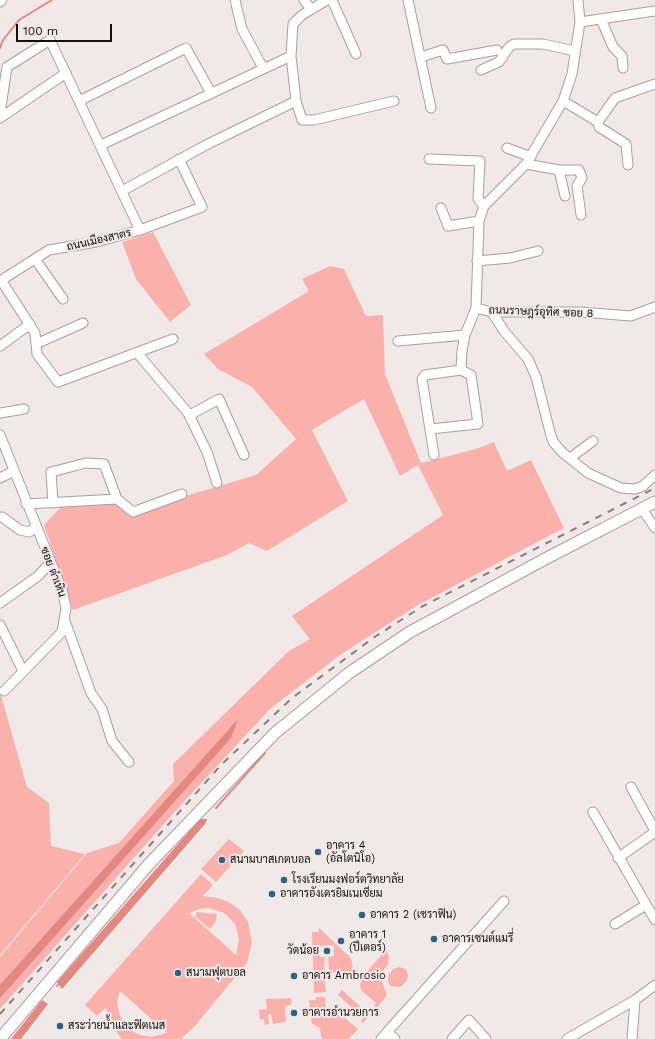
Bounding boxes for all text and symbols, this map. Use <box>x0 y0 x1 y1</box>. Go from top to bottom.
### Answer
scale bar <box>18 16 114 42</box>
text: 100 m <box>23 24 58 38</box>
street label: ถนนเมืองสาตร <box>65 226 133 254</box>
street label: ถนนราษฎร์อุทิศ ซอย 8 <box>488 304 594 320</box>
street label: ซอย ต๋าเหิน <box>37 545 69 599</box>
place label: อาคาร 4 (อัลโตนิโอ) <box>326 839 375 865</box>
marker: อาคาร 4 (อัลโตนิโอ) <box>313 847 323 857</box>
place label: สนามบาสเกตบอล <box>230 853 311 867</box>
marker: สนามบาสเกตบอล <box>217 855 227 865</box>
place label: โรงเรียนมงฟอร์ตวิทยาลัย <box>292 873 404 887</box>
marker: โรงเรียนมงฟอร์ตวิทยาลัย <box>279 875 289 885</box>
place label: อาคารอังเดรยิมเนเซียม <box>280 887 382 901</box>
marker: อาคารอังเดรยิมเนเซียม <box>267 889 277 899</box>
place label: อาคาร 2 (เซราฟิน) <box>370 908 456 922</box>
marker: อาคาร 2 (เซราฟิน) <box>357 910 367 920</box>
place label: อาคาร 1 (ปีเตอร์) <box>349 928 386 954</box>
place label: อาคารเซนต์แมรี่ <box>442 932 513 946</box>
marker: อาคารเซนต์แมรี่ <box>429 934 439 944</box>
marker: อาคาร 1 (ปีเตอร์) <box>336 936 346 946</box>
place label: วัดน้อย <box>287 944 319 958</box>
marker: วัดน้อย <box>322 946 332 956</box>
place label: สนามฟุตบอล <box>186 966 246 980</box>
marker: สนามฟุตบอล <box>173 968 183 978</box>
place label: อาคาร Ambrosio <box>302 969 386 983</box>
marker: อาคาร Ambrosio <box>289 971 299 981</box>
place label: อาคารอำนวยการ <box>302 1006 379 1020</box>
marker: อาคารอำนวยการ <box>289 1008 299 1018</box>
place label: สระว่ายน้ำและฟิตเนส <box>68 1019 165 1033</box>
marker: สระว่ายน้ำและฟิตเนส <box>55 1021 65 1031</box>

